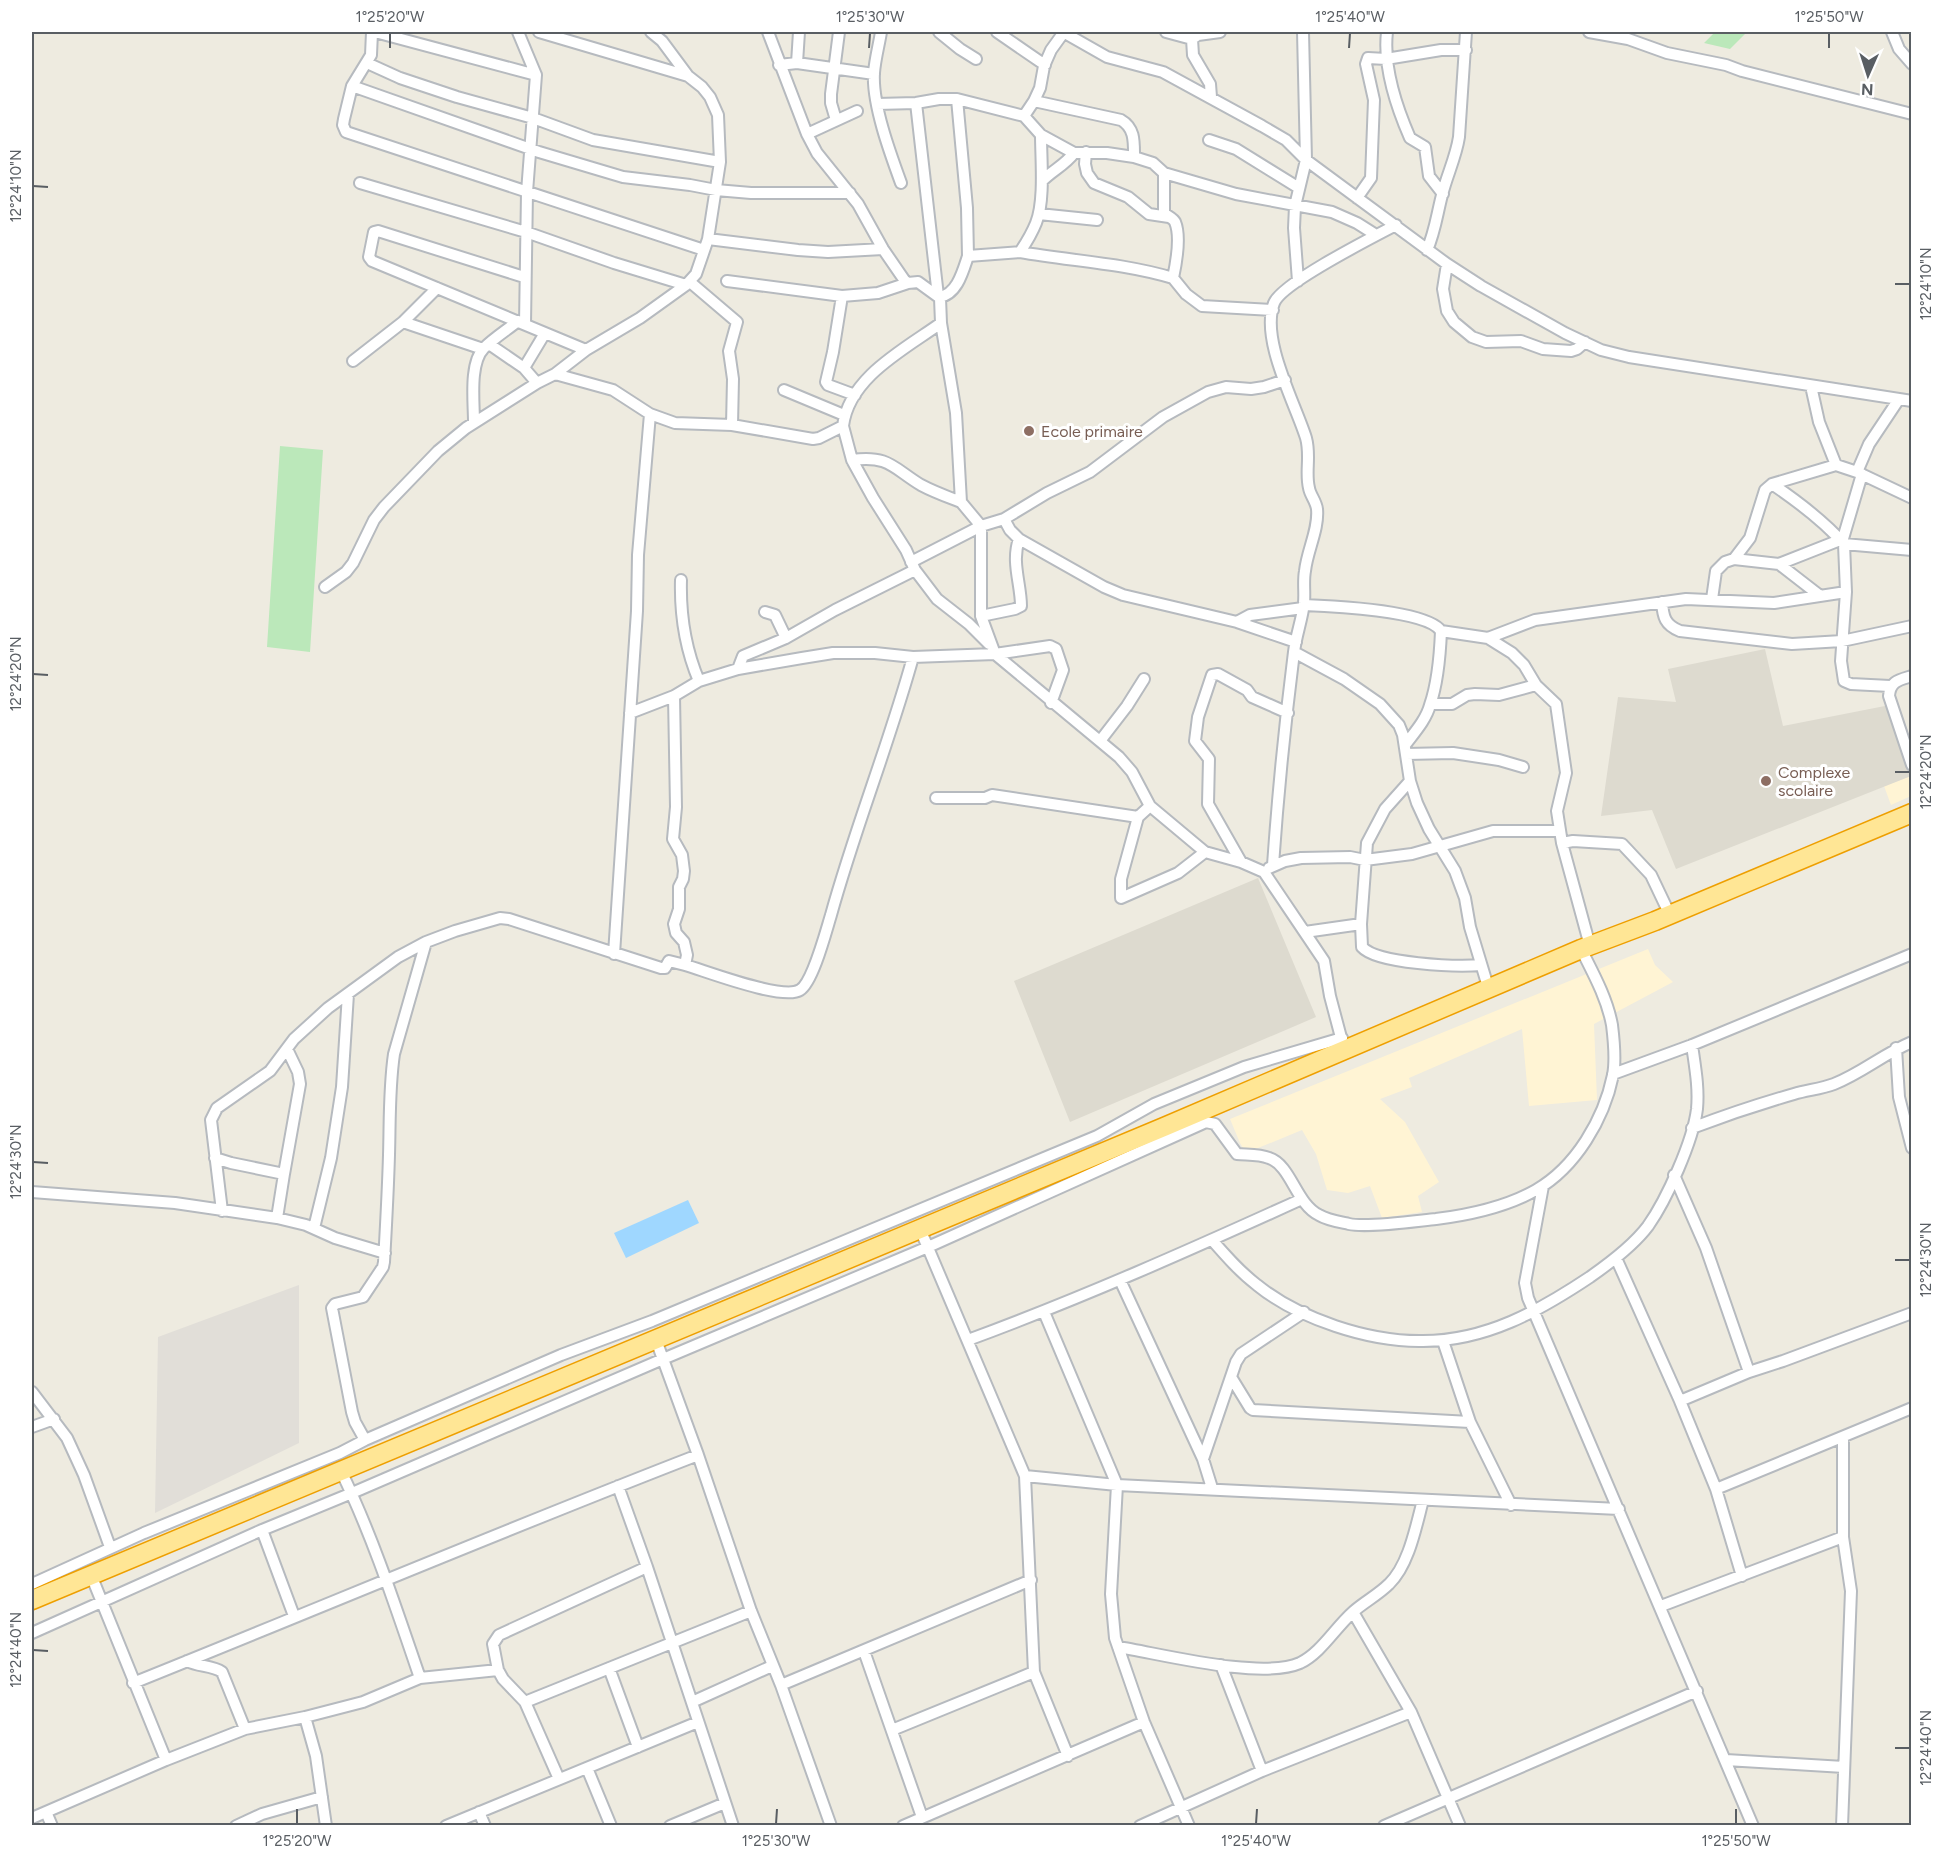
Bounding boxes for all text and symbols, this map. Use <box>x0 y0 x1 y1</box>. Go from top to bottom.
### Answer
text: 1°25'20"W <box>356 8 425 26</box>
text: 1°25'30"W <box>836 8 905 26</box>
text: 1°25'40"W <box>1315 8 1386 26</box>
text: 1°25'50"W <box>1794 8 1864 26</box>
north arrow <box>1838 45 1898 105</box>
text: N <box>1861 80 1874 99</box>
text: 12°24'10"N <box>7 149 25 223</box>
text: 12°24'10"N <box>1917 247 1935 321</box>
place label: Ecole primaire <box>1041 422 1143 441</box>
marker: Ecole primaire <box>1022 424 1036 438</box>
text: 12°24'20"N <box>7 636 25 712</box>
text: 12°24'20"N <box>1917 734 1935 810</box>
place label: Complexe scolaire <box>1778 763 1851 800</box>
marker: Complexe scolaire <box>1759 774 1773 788</box>
text: 12°24'30"N <box>7 1124 25 1200</box>
text: 12°24'30"N <box>1917 1222 1935 1298</box>
text: 12°24'40"N <box>7 1612 25 1688</box>
text: 12°24'40"N <box>1917 1710 1935 1786</box>
text: 1°25'20"W <box>263 1832 332 1850</box>
text: 1°25'30"W <box>742 1832 811 1850</box>
text: 1°25'40"W <box>1221 1832 1292 1850</box>
text: 1°25'50"W <box>1701 1832 1771 1850</box>

